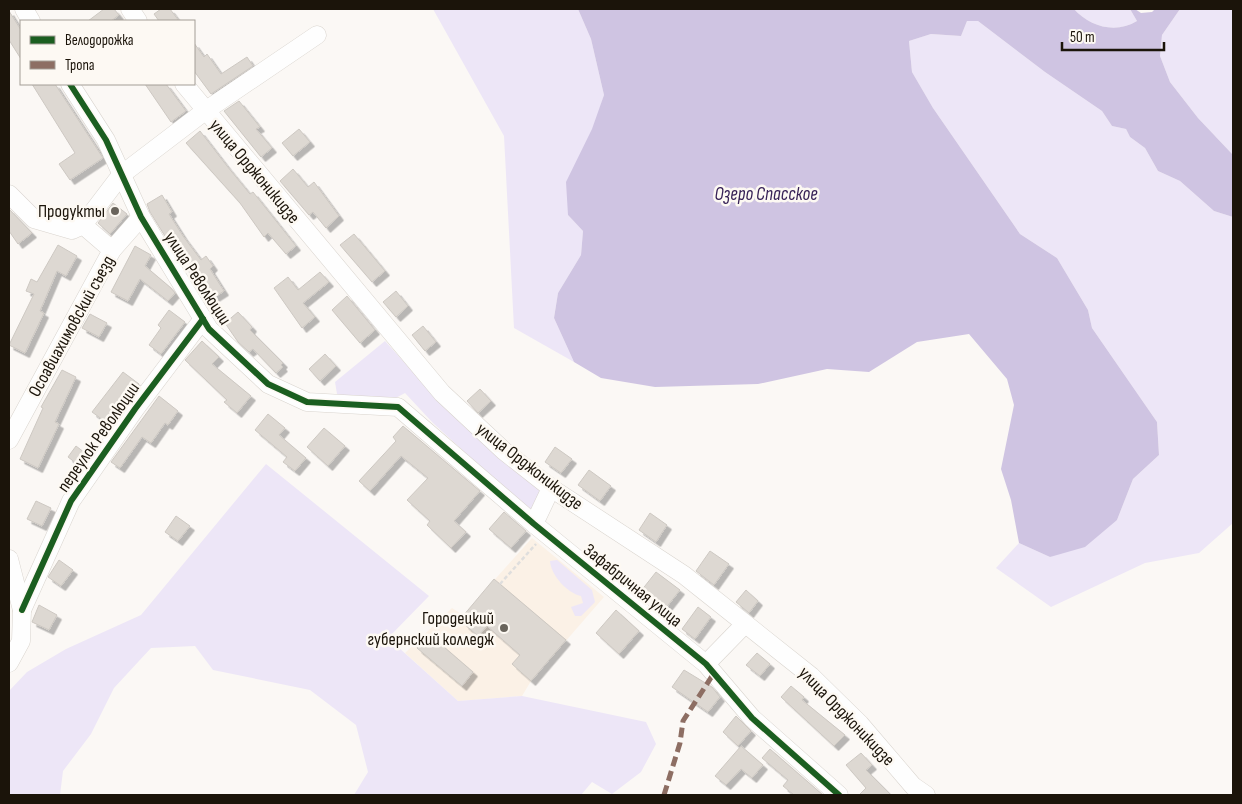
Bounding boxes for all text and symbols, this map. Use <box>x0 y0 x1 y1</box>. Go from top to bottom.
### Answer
legend <box>20 20 195 85</box>
scale bar <box>1062 20 1164 52</box>
text: 50 m <box>1070 28 1095 47</box>
text: Велодорожка <box>65 31 134 50</box>
text: Тропа <box>65 56 95 75</box>
street label: улица Орджоникидзе <box>205 115 304 228</box>
water label: Озеро Спасское <box>714 183 818 206</box>
place label: Продукты <box>38 201 105 222</box>
marker: Продукты <box>109 205 121 217</box>
street label: улица Революции <box>160 228 236 329</box>
street label: Осоавиахимовский съезд <box>24 252 119 400</box>
street label: переулок Революции <box>53 378 144 496</box>
street label: улица Орджоникидзе <box>472 418 587 515</box>
street label: Зафабричная улица <box>579 539 686 632</box>
place label: Городецкий губернский колледж <box>367 608 494 650</box>
marker: Городецкий губернский колледж <box>498 622 510 634</box>
street label: улица Орджоникидзе <box>794 662 899 770</box>

